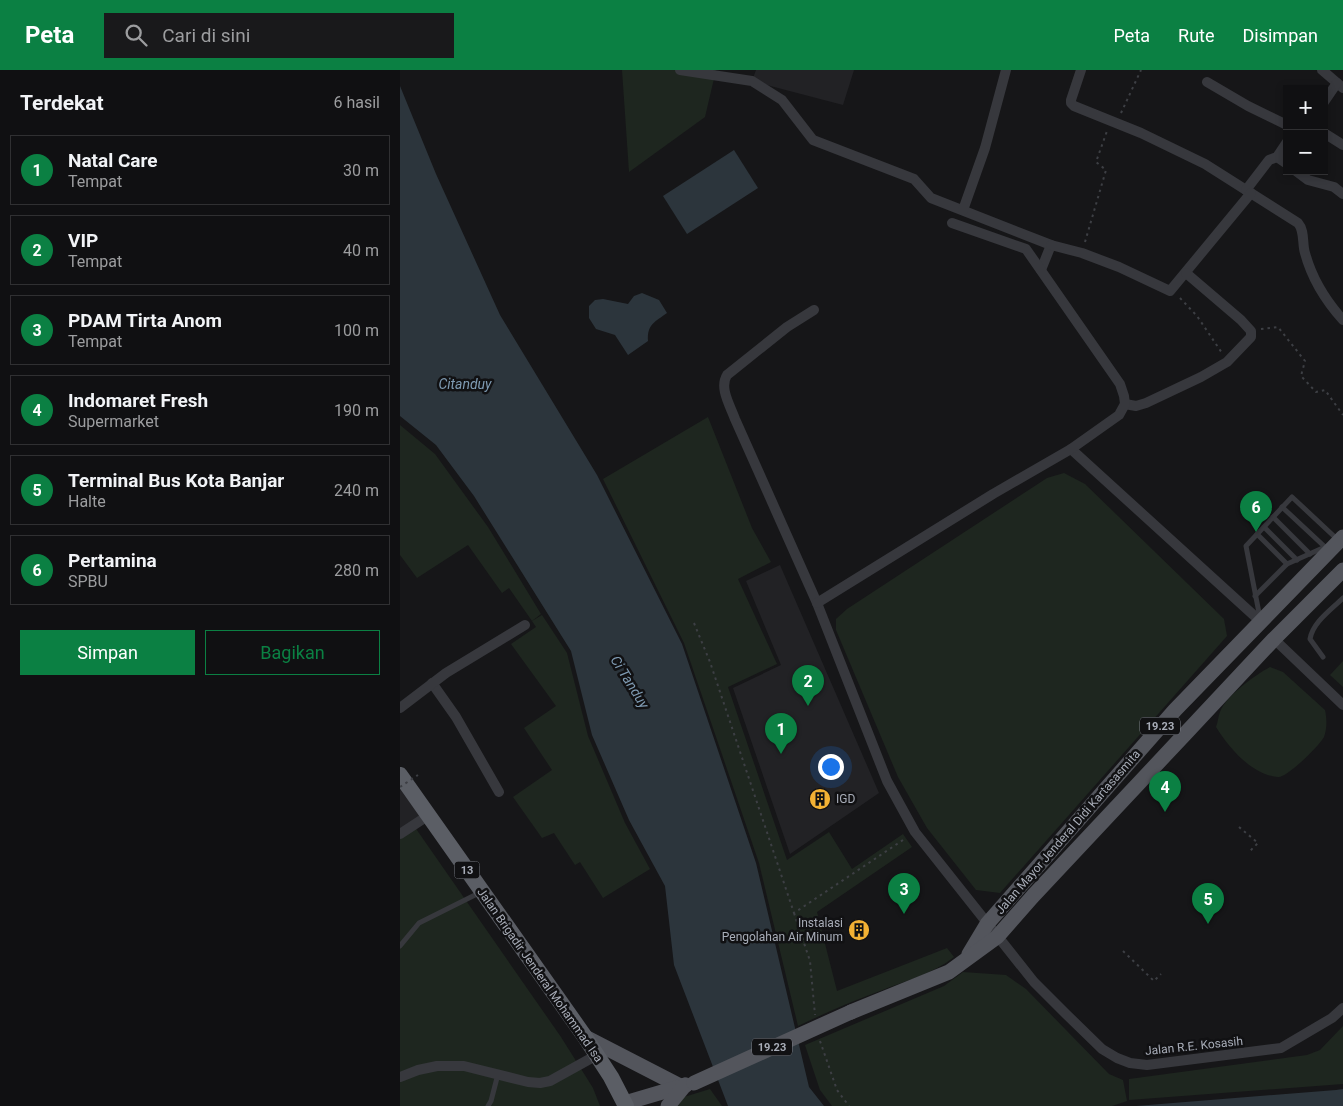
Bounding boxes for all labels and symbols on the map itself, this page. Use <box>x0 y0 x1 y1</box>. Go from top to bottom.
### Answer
water label: Citanduy <box>438 376 492 392</box>
pin: 6 <box>1240 491 1272 532</box>
water label: Ci Tanduy <box>608 653 653 712</box>
pin: 2 <box>792 665 824 706</box>
pin: 1 <box>765 713 797 754</box>
road number: 19.23 <box>1140 718 1180 734</box>
street label: Jalan Mayor Jenderal Didi Kartasasmita <box>993 747 1143 917</box>
your location <box>818 754 844 780</box>
pin: 4 <box>1149 771 1181 812</box>
building icon: IGD <box>808 787 832 811</box>
place label: IGD <box>836 792 855 806</box>
road number: 13 <box>454 862 480 878</box>
pin: 3 <box>888 873 920 914</box>
pin: 5 <box>1192 883 1224 924</box>
street label: Jalan Brigadir Jenderal Mohammad Isa <box>474 885 606 1065</box>
place label: Instalasi Pengolahan Air Minum <box>722 916 843 944</box>
building icon: Instalasi Pengolahan Air Minum <box>847 918 871 942</box>
street label: Jalan R.E. Kosasih <box>1144 1034 1244 1058</box>
road number: 19.23 <box>752 1039 792 1056</box>

